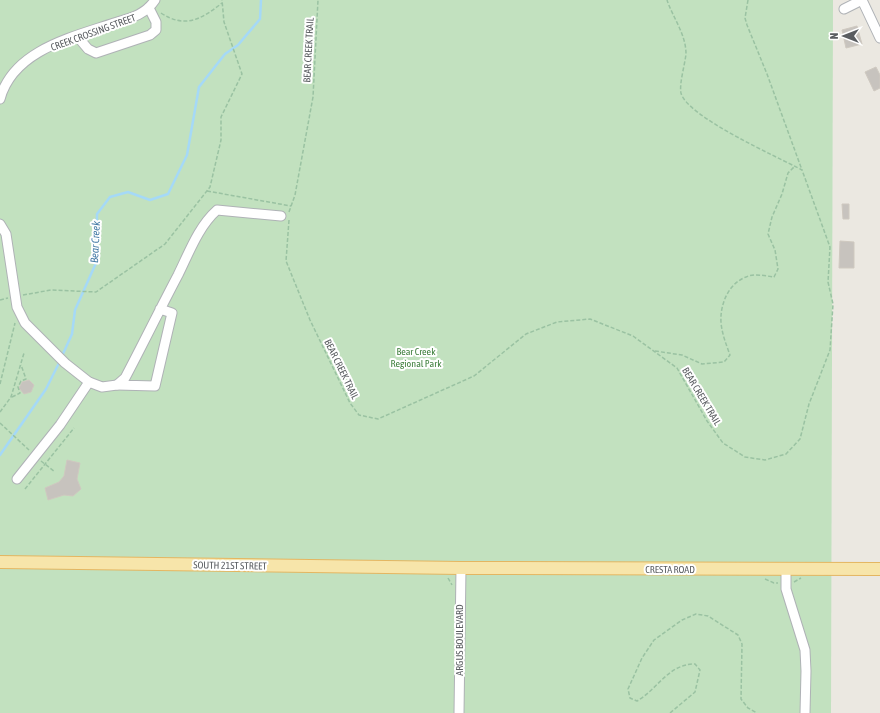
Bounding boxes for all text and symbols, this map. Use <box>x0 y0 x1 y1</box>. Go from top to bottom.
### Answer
street label: CREEK CROSSING STREET <box>49 12 138 53</box>
north arrow <box>824 16 864 56</box>
street label: BEAR CREEK TRAIL <box>301 17 316 83</box>
text: N <box>828 33 840 39</box>
water label: Bear Creek <box>88 220 102 263</box>
street label: BEAR CREEK TRAIL <box>322 337 361 401</box>
park label: Bear Creek Regional Park <box>390 346 442 369</box>
street label: BEAR CREEK TRAIL <box>680 365 723 427</box>
street label: SOUTH 21ST STREET <box>193 559 267 572</box>
street label: CRESTA ROAD <box>645 564 695 575</box>
street label: ARGUS BOULEVARD <box>454 604 465 676</box>

